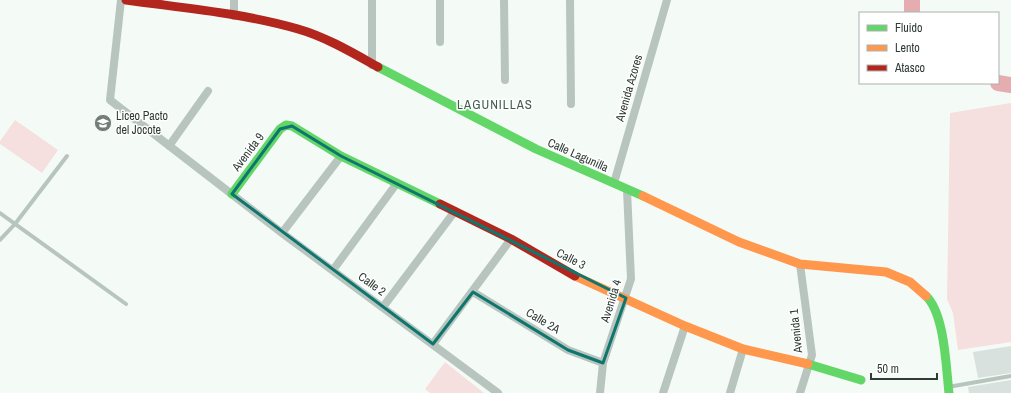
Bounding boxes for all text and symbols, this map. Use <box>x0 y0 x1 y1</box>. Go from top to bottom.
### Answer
legend <box>859 12 999 84</box>
text: Fluido <box>895 20 922 36</box>
text: Lento <box>895 40 920 56</box>
street label: Avenida Azores <box>612 53 646 124</box>
text: Atasco <box>894 60 925 76</box>
district label: LAGUNILLAS <box>457 96 533 113</box>
place label: Liceo Pacto del Jocote <box>116 108 168 138</box>
school or university icon: Liceo Pacto del Jocote <box>93 113 113 133</box>
street label: Avenida 9 <box>228 130 268 175</box>
street label: Calle Lagunilla <box>545 134 611 176</box>
street label: Calle 3 <box>554 245 588 273</box>
street label: Calle 2 <box>355 269 389 299</box>
street label: Avenida 4 <box>597 277 625 325</box>
street label: Calle 2A <box>523 305 563 338</box>
street label: Avenida 1 <box>786 308 806 355</box>
scale bar <box>871 355 937 381</box>
text: 50 m <box>877 361 899 377</box>

